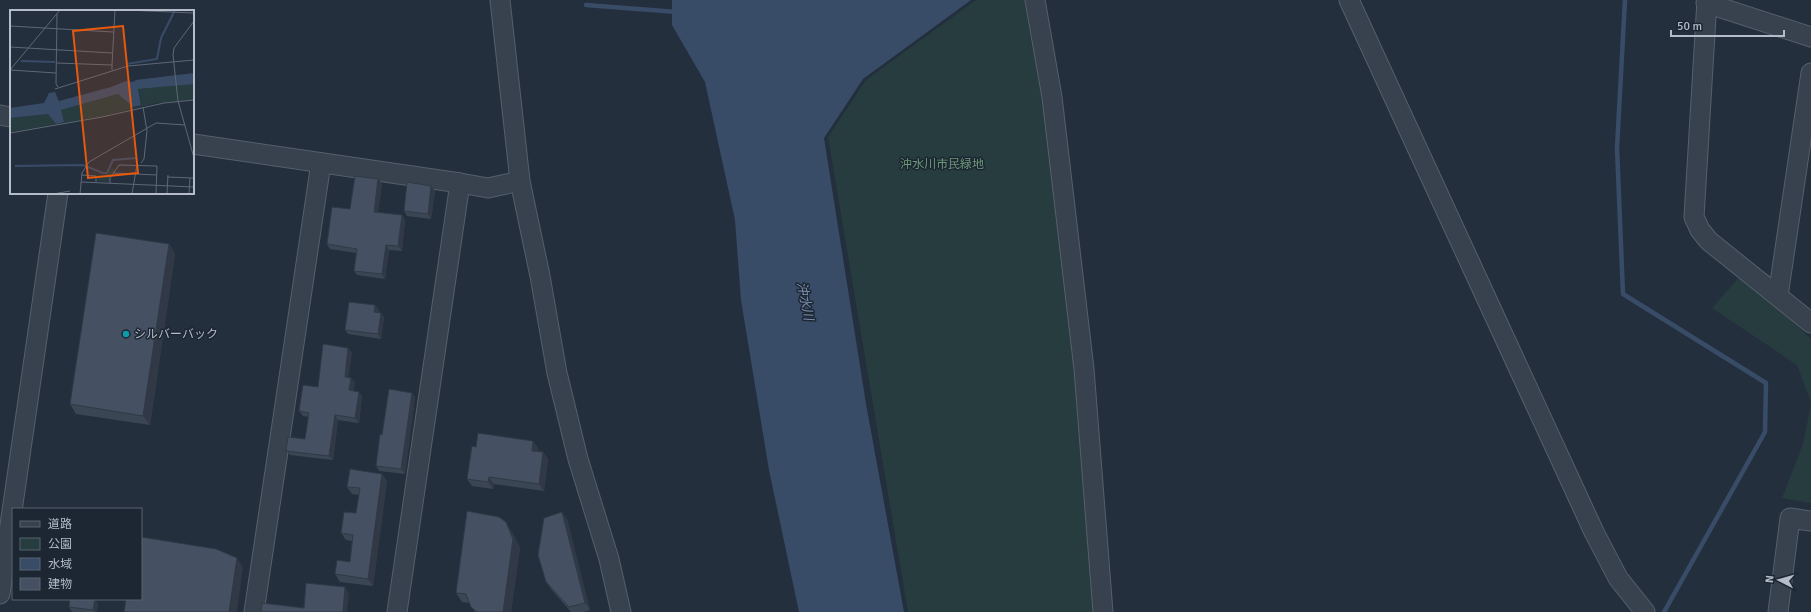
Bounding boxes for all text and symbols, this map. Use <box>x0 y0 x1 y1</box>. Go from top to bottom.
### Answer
inset map <box>10 10 194 194</box>
scale bar <box>1671 12 1784 38</box>
text: 50 m <box>1677 19 1702 34</box>
park label: 沖水川市民緑地 <box>900 157 984 172</box>
water label: 沖水川 <box>793 281 817 324</box>
place label: シルバーバック <box>134 327 218 342</box>
marker: シルバーバック <box>121 329 131 339</box>
legend <box>12 508 142 600</box>
text: 道路 <box>48 517 72 532</box>
text: 公園 <box>48 537 72 552</box>
text: 水域 <box>48 557 72 572</box>
north arrow <box>1759 560 1799 600</box>
text: N <box>1763 575 1776 583</box>
text: 建物 <box>48 577 72 592</box>

